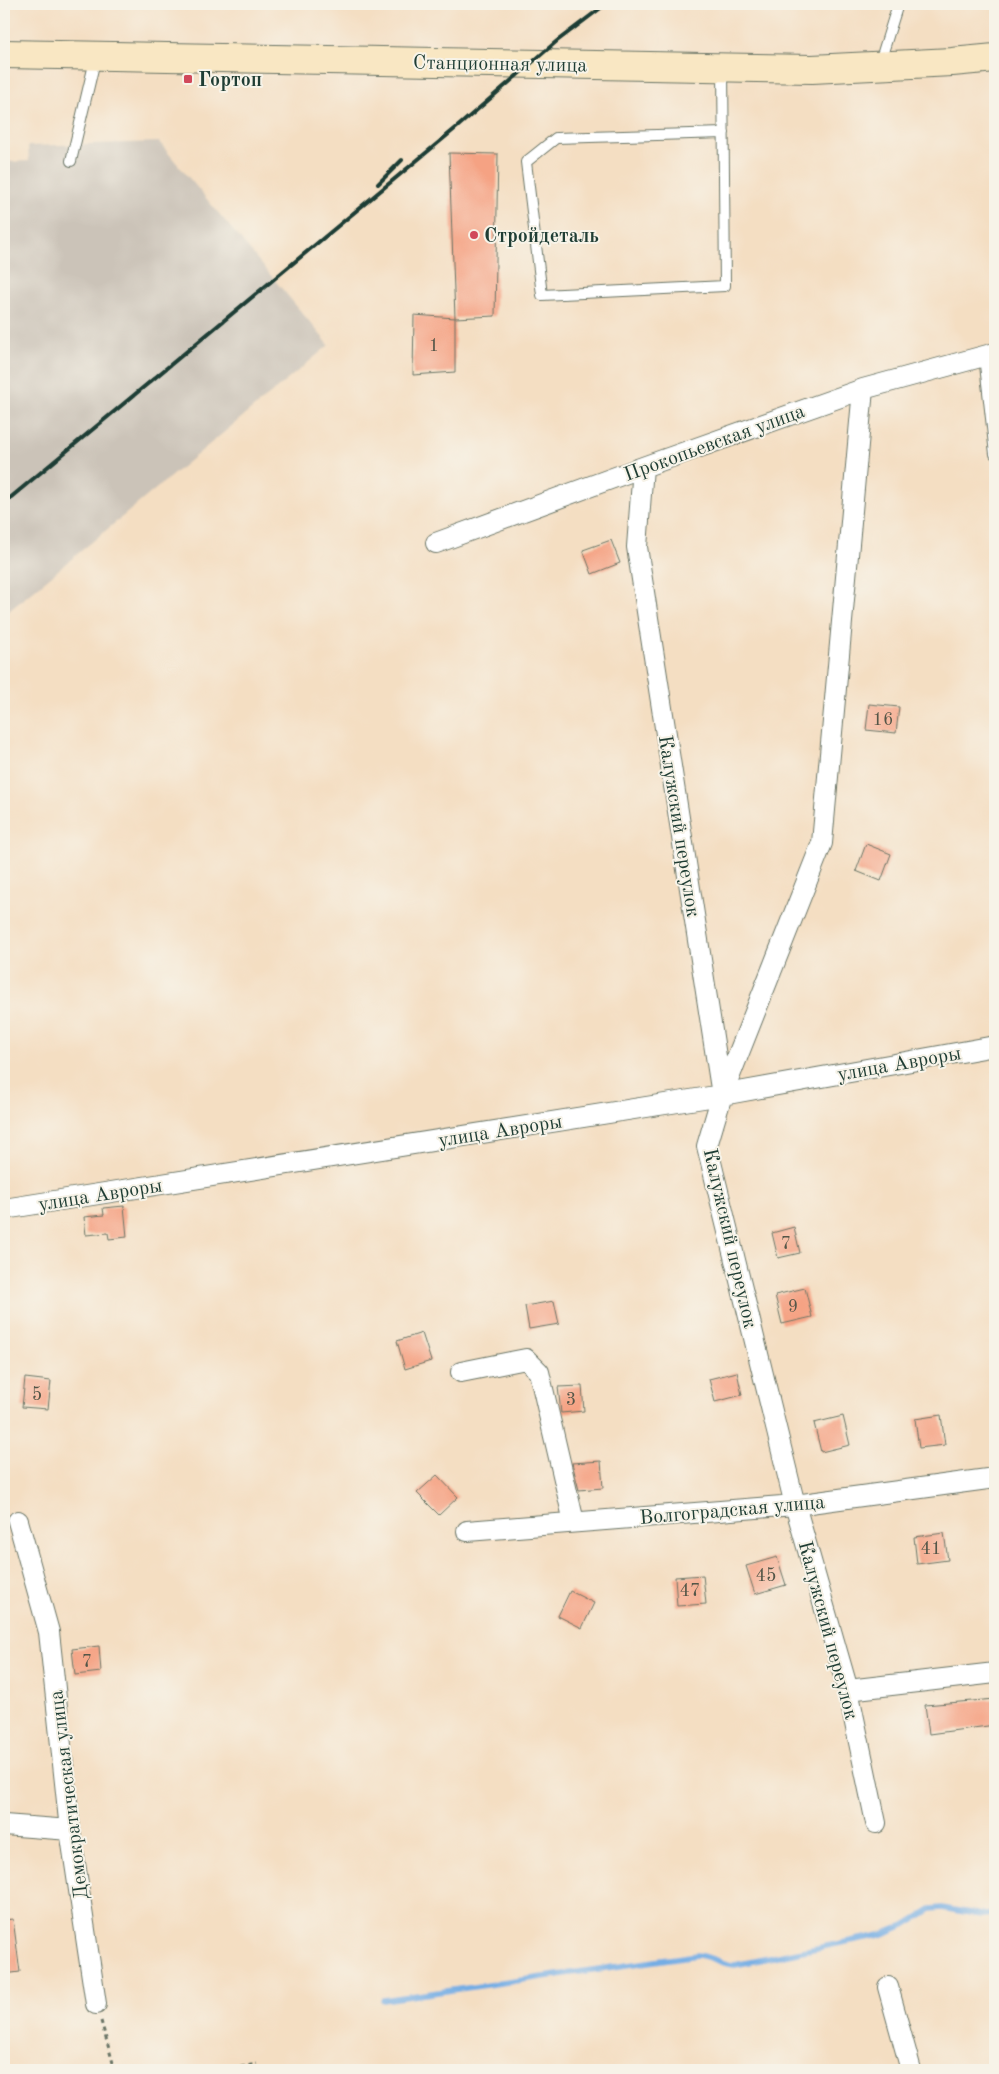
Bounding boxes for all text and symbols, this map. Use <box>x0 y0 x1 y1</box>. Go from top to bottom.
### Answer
street label: Станционная улица <box>413 53 587 77</box>
place label: Гортоп <box>198 71 262 91</box>
marker: Гортоп <box>182 73 194 85</box>
place label: Стройдеталь <box>484 227 599 247</box>
marker: Стройдеталь <box>468 229 480 241</box>
house number: 1 <box>429 337 439 355</box>
street label: Прокопьевская улица <box>622 402 808 486</box>
house number: 16 <box>873 711 893 729</box>
street label: Калужский переулок <box>654 734 702 919</box>
street label: улица Авроры <box>836 1044 963 1086</box>
street label: улица Авроры <box>437 1112 564 1152</box>
street label: Калужский переулок <box>699 1147 759 1330</box>
street label: улица Авроры <box>37 1176 164 1216</box>
house number: 7 <box>781 1235 791 1253</box>
house number: 9 <box>788 1298 798 1316</box>
house number: 5 <box>32 1386 42 1404</box>
house number: 3 <box>566 1391 576 1409</box>
street label: Волгоградская улица <box>639 1493 826 1529</box>
street label: Калужский переулок <box>794 1539 861 1722</box>
house number: 41 <box>921 1540 941 1558</box>
house number: 45 <box>756 1567 776 1585</box>
house number: 47 <box>680 1582 700 1600</box>
house number: 7 <box>82 1653 92 1671</box>
street label: Демократическая улица <box>47 1689 93 1901</box>

